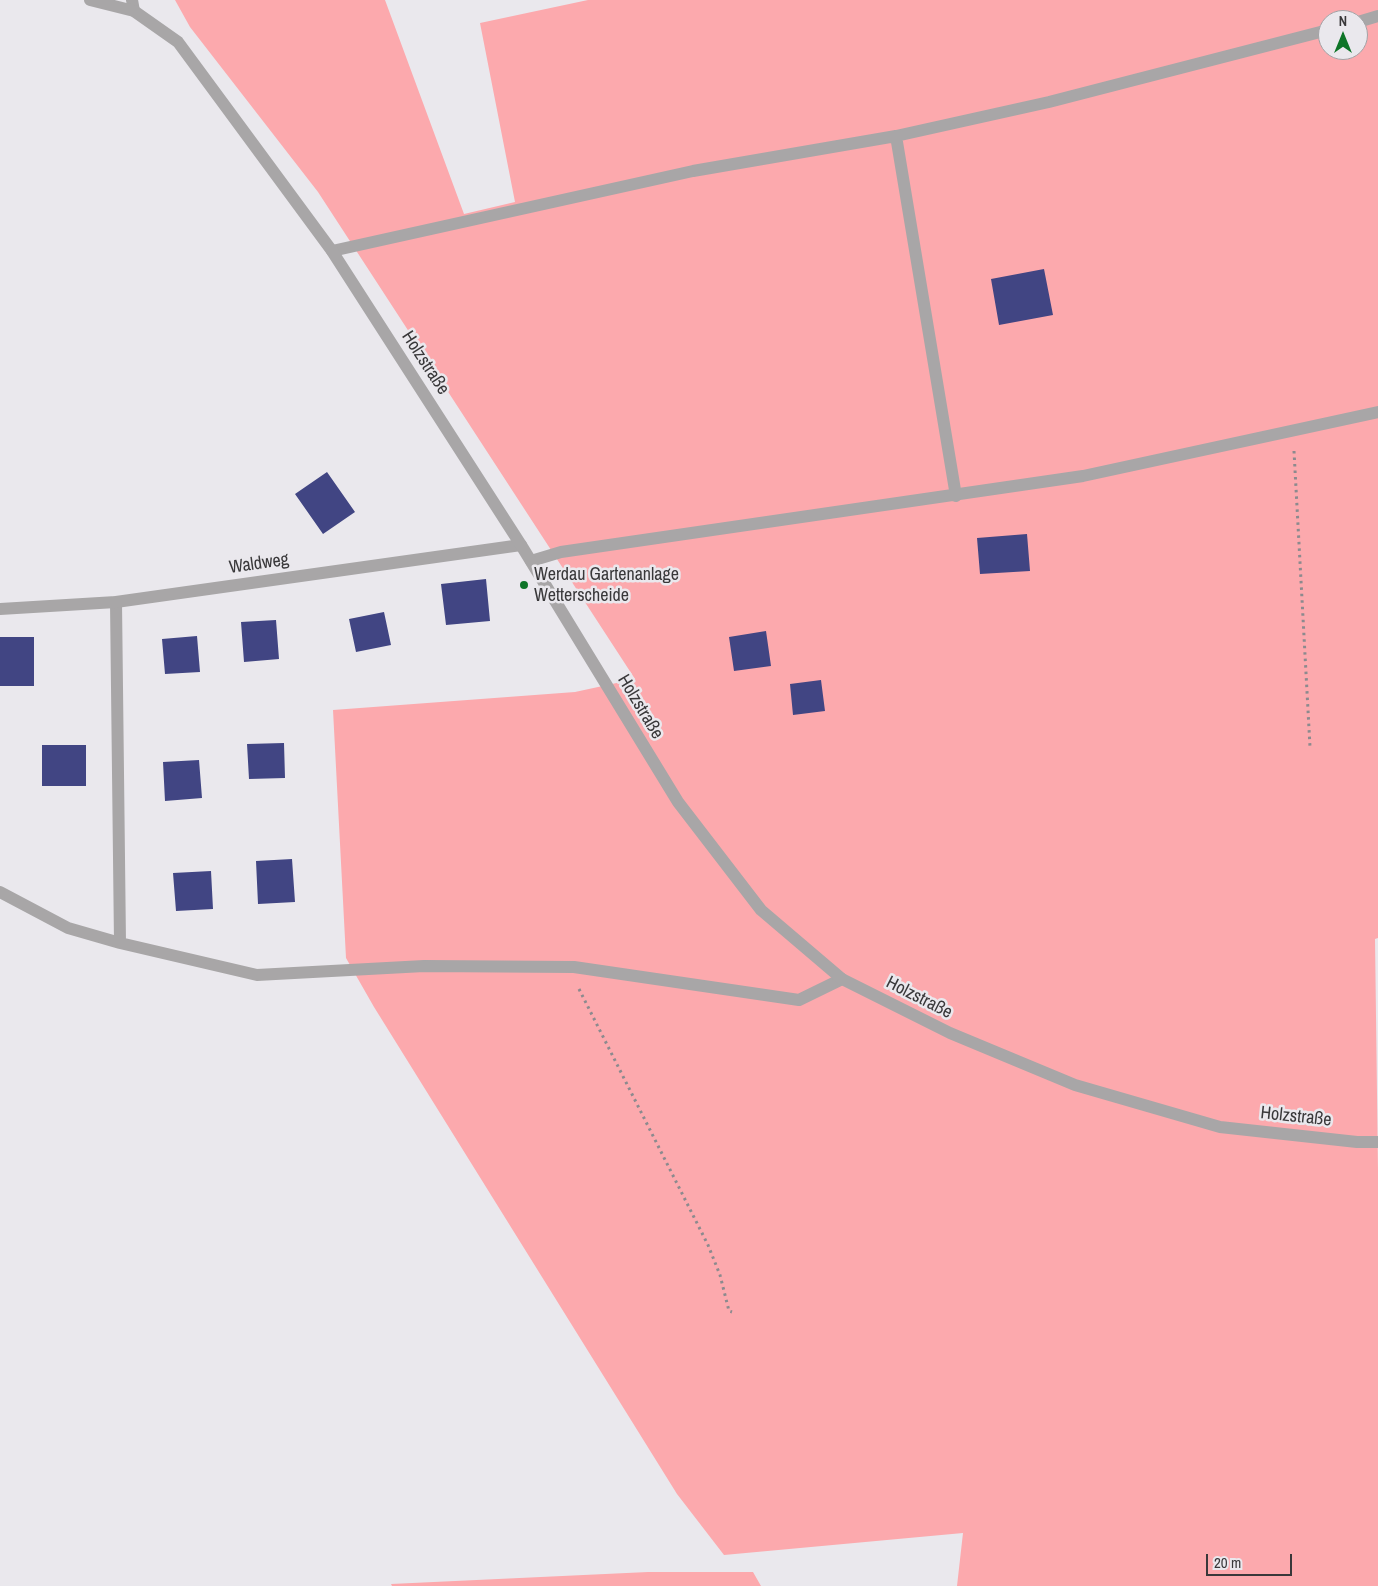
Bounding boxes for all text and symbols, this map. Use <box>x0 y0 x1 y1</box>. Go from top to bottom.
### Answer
north arrow <box>1318 10 1368 60</box>
text: N <box>1339 12 1347 30</box>
street label: Holzstraße <box>397 327 453 399</box>
street label: Waldweg <box>228 549 290 579</box>
place label: Werdau Gartenanlage Wetterscheide <box>534 564 679 606</box>
marker: Werdau Gartenanlage Wetterscheide <box>518 579 530 591</box>
street label: Holzstraße <box>612 671 668 743</box>
street label: Holzstraße <box>882 972 956 1024</box>
street label: Holzstraße <box>1259 1103 1333 1131</box>
scale bar <box>1208 1544 1294 1576</box>
text: 20 m <box>1214 1552 1241 1573</box>

